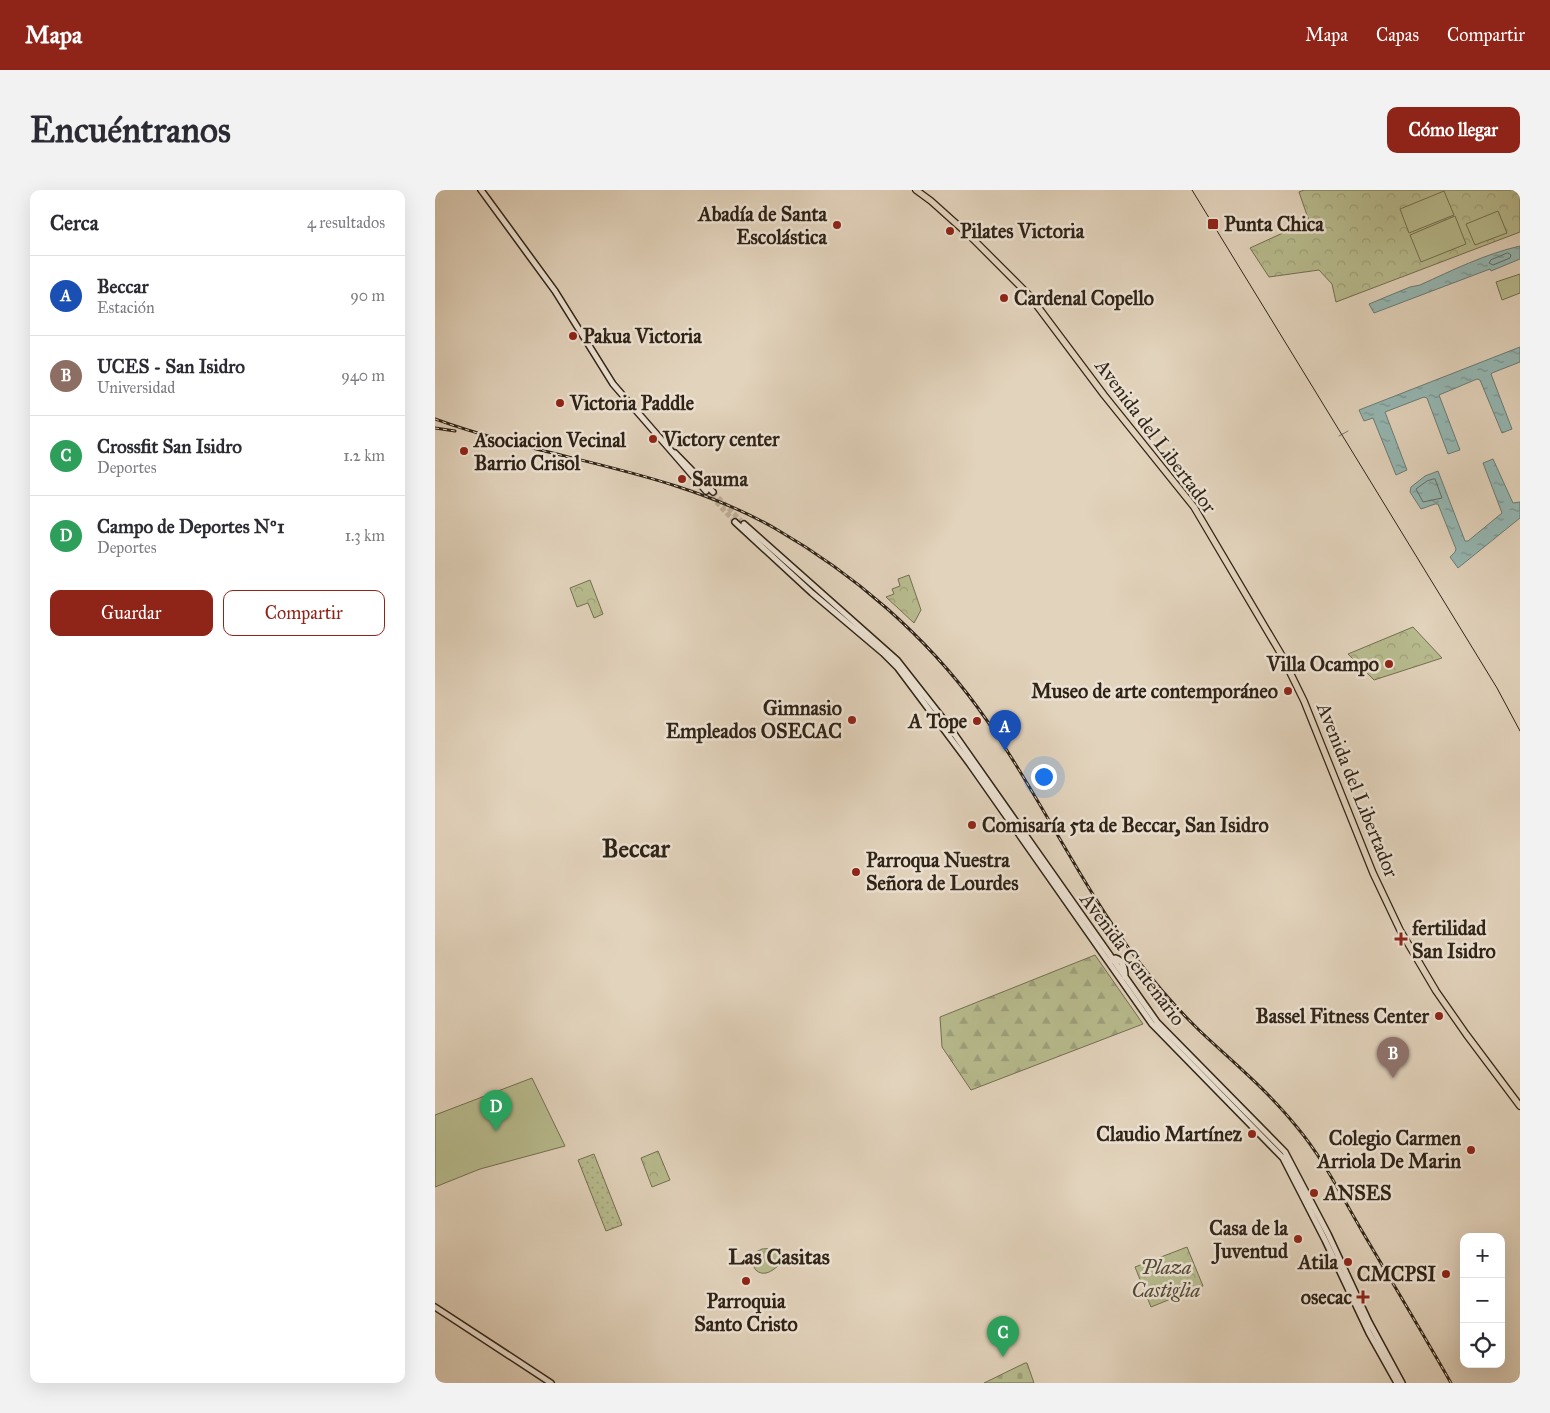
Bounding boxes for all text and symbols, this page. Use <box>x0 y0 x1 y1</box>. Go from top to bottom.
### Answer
text: Mapa <box>25 20 82 50</box>
text: Mapa <box>1305 24 1348 46</box>
text: Capas <box>1376 24 1419 46</box>
text: Compartir <box>1447 24 1525 46</box>
button: Cómo llegar <box>1387 107 1520 153</box>
text: Encuéntranos <box>30 109 231 152</box>
place label: Abadía de Santa Escolástica <box>696 202 828 249</box>
text: Cerca <box>50 210 99 236</box>
place label: Punta Chica <box>1224 212 1324 236</box>
text: 4 resultados <box>307 213 385 232</box>
marker: Punta Chica <box>1206 217 1220 231</box>
marker: Abadía de Santa Escolástica <box>831 219 843 231</box>
place label: Pilates Victoria <box>960 219 1085 243</box>
marker: Pilates Victoria <box>944 225 956 237</box>
text: Beccar <box>97 275 149 298</box>
text: A <box>61 286 71 305</box>
text: 90 m <box>350 286 385 305</box>
place label: Cardenal Copello <box>1014 286 1154 311</box>
marker: Cardenal Copello <box>998 292 1010 304</box>
text: Estación <box>97 298 155 317</box>
place label: Pakua Victoria <box>583 324 702 348</box>
marker: Pakua Victoria <box>567 330 579 342</box>
street label: Avenida del Libertador <box>1090 354 1222 518</box>
text: UCES - San Isidro <box>97 355 245 378</box>
text: B <box>61 366 71 385</box>
text: 940 m <box>341 366 385 385</box>
text: Universidad <box>97 378 175 397</box>
place label: Victoria Paddle <box>569 391 695 415</box>
marker: Victoria Paddle <box>554 397 566 409</box>
place label: Victory center <box>662 427 780 452</box>
place label: Asociacion Vecinal Barrio Crisol <box>472 428 627 475</box>
marker: Victory center <box>647 433 659 445</box>
text: Crossfit San Isidro <box>97 435 242 458</box>
marker: Asociacion Vecinal Barrio Crisol <box>458 445 470 457</box>
text: C <box>61 446 71 465</box>
text: 1.2 km <box>343 446 385 465</box>
text: Deportes <box>97 458 157 477</box>
place label: Sauma <box>692 467 748 491</box>
marker: Sauma <box>676 473 688 485</box>
text: Campo de Deportes Nº1 <box>97 515 284 538</box>
text: D <box>60 526 72 545</box>
text: 1.3 km <box>345 526 385 545</box>
text: Deportes <box>97 538 157 557</box>
button: Guardar <box>50 590 213 636</box>
button: Compartir <box>223 590 385 636</box>
place label: Villa Ocampo <box>1266 652 1379 677</box>
marker: Villa Ocampo <box>1383 658 1395 670</box>
place label: Museo de arte contemporáneo <box>1031 679 1278 704</box>
marker: Museo de arte contemporáneo <box>1282 685 1294 697</box>
place label: Gimnasio Empleados OSECAC <box>666 696 842 744</box>
street label: Avenida del Libertador <box>1312 698 1404 881</box>
place label: A Tope <box>907 709 968 734</box>
pin: A <box>989 710 1021 751</box>
marker: Gimnasio Empleados OSECAC <box>846 714 858 726</box>
marker: A Tope <box>971 715 983 727</box>
your location <box>1031 764 1057 790</box>
place label: Comisaría 5ta de Beccar, San Isidro <box>982 813 1269 837</box>
marker: Comisaría 5ta de Beccar, San Isidro <box>966 819 978 831</box>
district label: Beccar <box>602 833 671 864</box>
place label: Parroqua Nuestra Señora de Lourdes <box>866 848 1019 895</box>
marker: Parroqua Nuestra Señora de Lourdes <box>850 866 862 878</box>
street label: Avenida Centenario <box>1075 887 1191 1030</box>
place label: fertilidad San Isidro <box>1411 916 1496 963</box>
marker: fertilidad San Isidro <box>1394 932 1408 946</box>
place label: Bassel Fitness Center <box>1255 1004 1430 1028</box>
marker: Bassel Fitness Center <box>1433 1010 1445 1022</box>
pin: B <box>1377 1037 1409 1078</box>
pin: D <box>480 1090 512 1131</box>
place label: Claudio Martínez <box>1096 1122 1243 1146</box>
place label: Colegio Carmen Arriola De Marin <box>1316 1126 1461 1173</box>
marker: Claudio Martínez <box>1246 1128 1258 1140</box>
marker: Colegio Carmen Arriola De Marin <box>1465 1144 1477 1156</box>
place label: ANSES <box>1322 1181 1392 1205</box>
marker: ANSES <box>1308 1187 1320 1199</box>
place label: Casa de la Juventud <box>1209 1216 1289 1265</box>
marker: Casa de la Juventud <box>1292 1233 1304 1245</box>
map controls <box>1460 1233 1505 1368</box>
button: + <box>1460 1233 1505 1278</box>
district label: Las Casitas <box>728 1243 830 1270</box>
place label: Atila <box>1296 1250 1339 1274</box>
park label: Plaza Castiglia <box>1132 1255 1200 1302</box>
marker: Atila <box>1342 1256 1354 1268</box>
place label: CMCPSI <box>1357 1262 1436 1286</box>
marker: CMCPSI <box>1440 1268 1452 1280</box>
marker: Parroquia Santo Cristo <box>740 1275 752 1287</box>
button: − <box>1460 1278 1505 1323</box>
place label: osecac <box>1301 1285 1353 1309</box>
place label: Parroquia Santo Cristo <box>694 1289 798 1336</box>
marker: osecac <box>1356 1290 1370 1304</box>
pin: C <box>987 1316 1019 1357</box>
button: locate <box>1460 1323 1505 1368</box>

